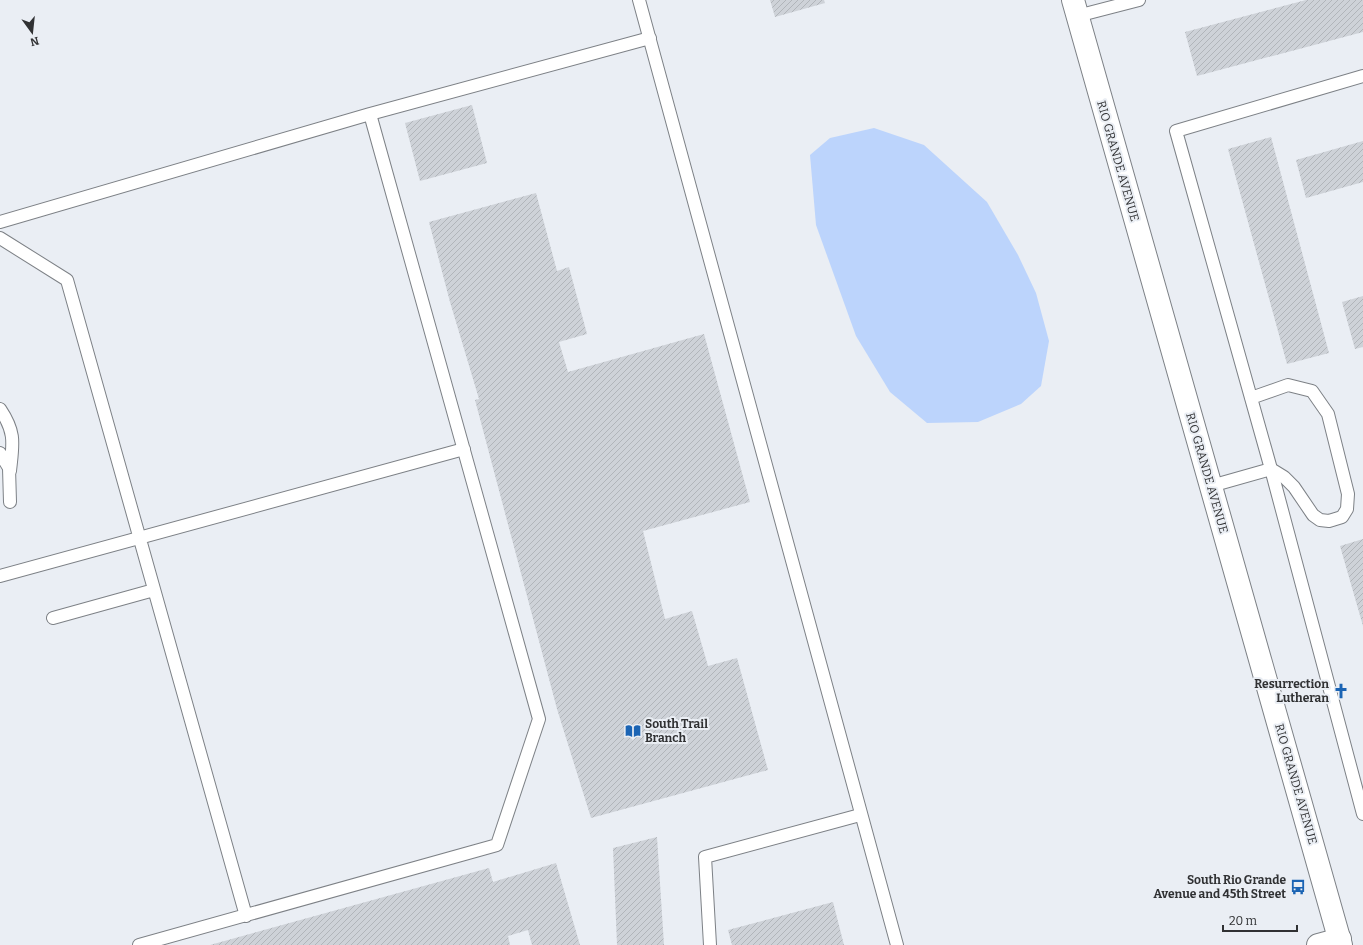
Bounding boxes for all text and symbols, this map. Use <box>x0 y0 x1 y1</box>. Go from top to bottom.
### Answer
north arrow <box>12 12 52 52</box>
text: N <box>28 34 40 49</box>
street label: RIO GRANDE AVENUE <box>1094 99 1142 223</box>
street label: RIO GRANDE AVENUE <box>1183 411 1231 535</box>
place label: Resurrection Lutheran <box>1254 677 1329 705</box>
church icon: Resurrection Lutheran <box>1332 682 1350 700</box>
place label: South Trail Branch <box>645 717 708 745</box>
library icon: South Trail Branch <box>624 722 642 740</box>
street label: RIO GRANDE AVENUE <box>1272 722 1320 846</box>
place label: South Rio Grande Avenue and 45th Street <box>1153 873 1286 901</box>
bus stop icon: South Rio Grande Avenue and 45th Street <box>1289 878 1307 896</box>
scale bar <box>1223 907 1297 933</box>
text: 20 m <box>1229 914 1258 928</box>

